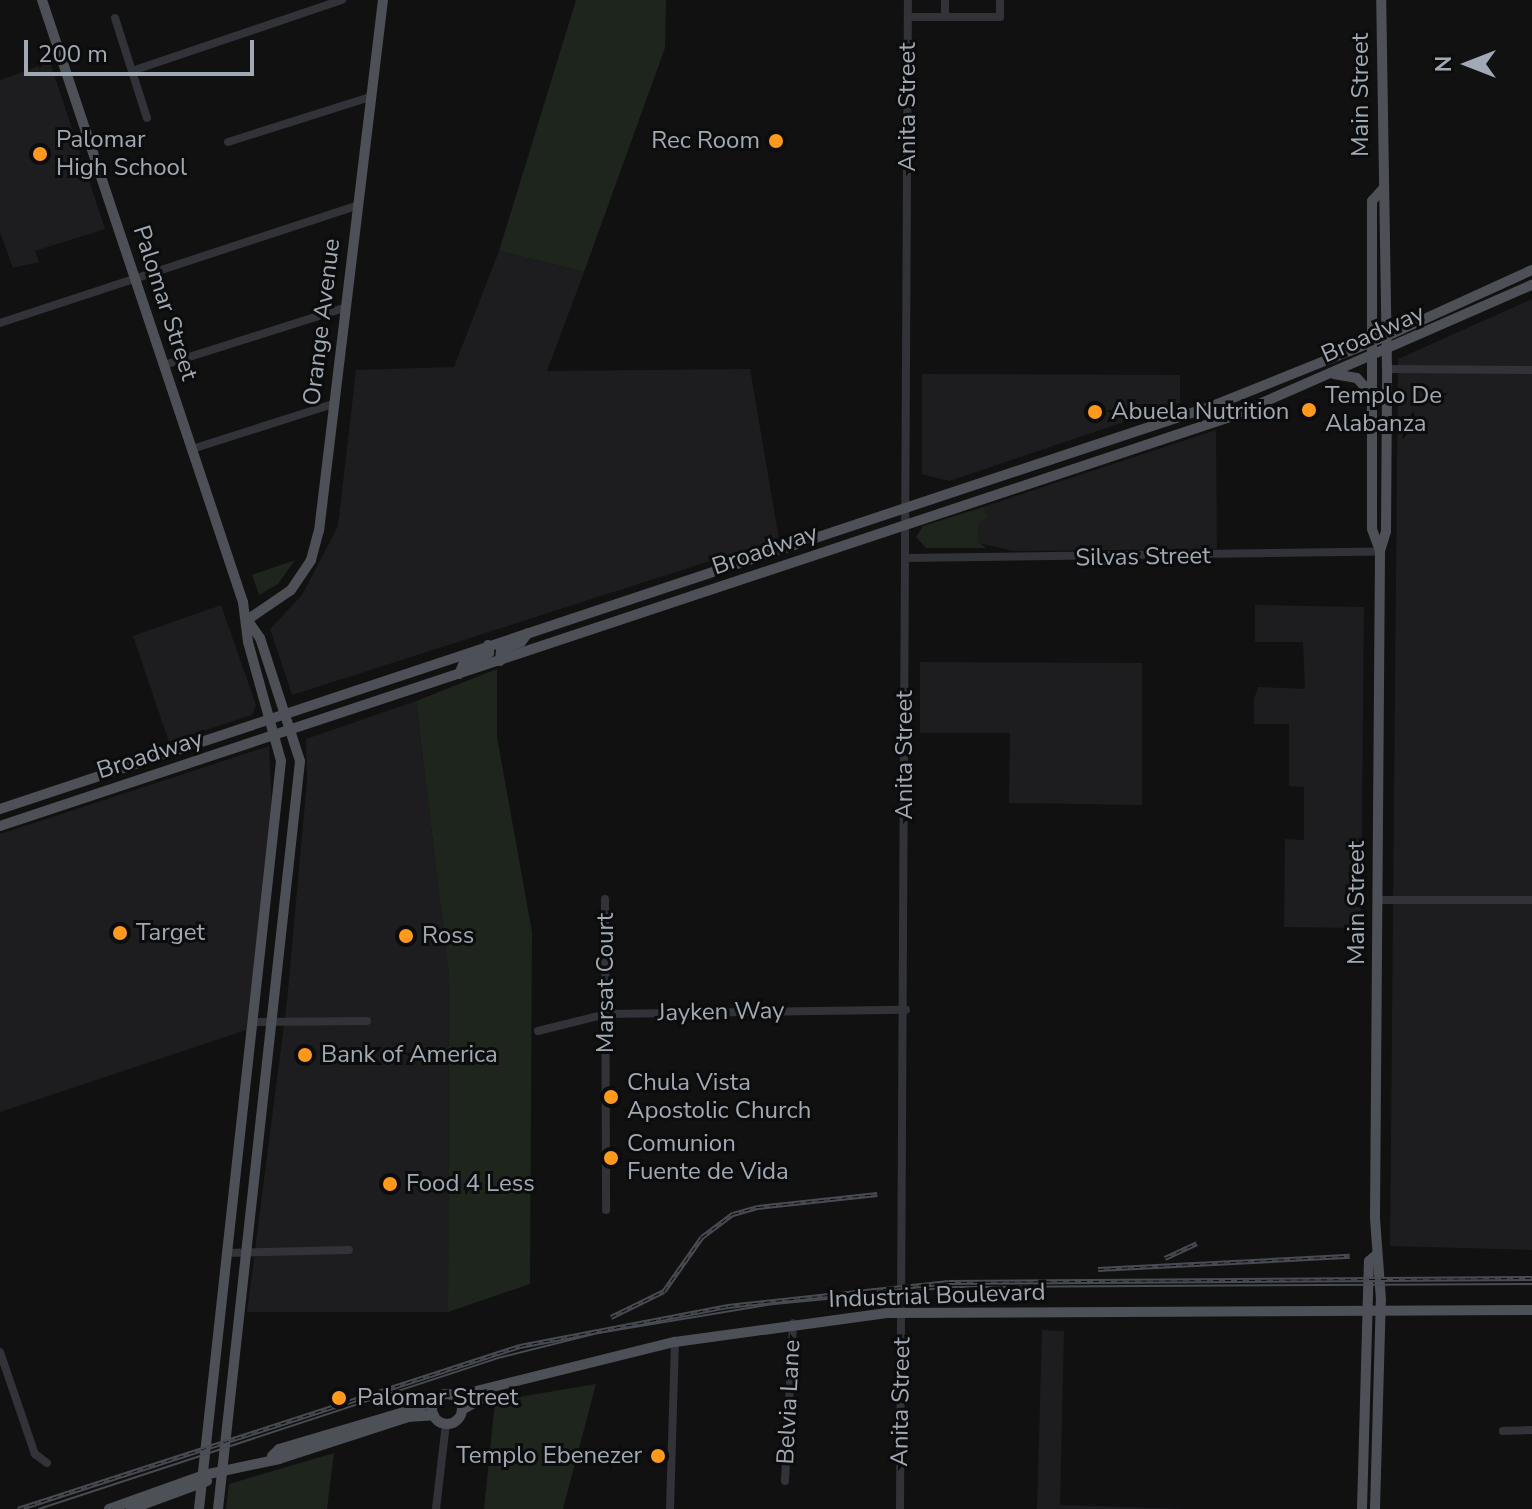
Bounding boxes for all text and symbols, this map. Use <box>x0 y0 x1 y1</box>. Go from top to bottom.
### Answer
scale bar <box>28 24 258 74</box>
north arrow <box>1428 24 1508 104</box>
street label: Main Street <box>1347 33 1375 157</box>
text: 200 m <box>38 38 108 70</box>
street label: Anita Street <box>894 42 922 172</box>
text: N <box>1429 56 1459 72</box>
place label: Palomar High School <box>56 126 187 182</box>
place label: Rec Room <box>651 127 760 155</box>
marker: Rec Room <box>767 132 785 150</box>
marker: Palomar High School <box>31 145 49 163</box>
street label: Palomar Street <box>126 222 204 384</box>
street label: Orange Avenue <box>297 237 347 407</box>
street label: Broadway <box>1317 299 1429 369</box>
place label: Templo De Alabanza <box>1325 382 1442 438</box>
place label: Abuela Nutrition <box>1111 398 1289 426</box>
marker: Templo De Alabanza <box>1300 401 1318 419</box>
marker: Abuela Nutrition <box>1086 403 1104 421</box>
street label: Broadway <box>708 519 822 581</box>
street label: Silvas Street <box>1075 541 1211 573</box>
street label: Anita Street <box>891 690 919 820</box>
street label: Broadway <box>93 724 207 786</box>
street label: Main Street <box>1343 841 1371 965</box>
street label: Marsat Court <box>592 913 620 1053</box>
place label: Target <box>136 919 205 947</box>
place label: Ross <box>422 922 474 950</box>
marker: Target <box>111 924 129 942</box>
marker: Ross <box>397 927 415 945</box>
street label: Jayken Way <box>657 996 785 1028</box>
place label: Bank of America <box>321 1041 498 1069</box>
marker: Bank of America <box>296 1046 314 1064</box>
place label: Chula Vista Apostolic Church <box>627 1069 811 1125</box>
marker: Chula Vista Apostolic Church <box>602 1088 620 1106</box>
place label: Comunion Fuente de Vida <box>627 1130 789 1186</box>
marker: Comunion Fuente de Vida <box>602 1149 620 1167</box>
place label: Food 4 Less <box>406 1170 535 1198</box>
marker: Food 4 Less <box>381 1175 399 1193</box>
street label: Industrial Boulevard <box>828 1278 1046 1314</box>
street label: Anita Street <box>885 1337 917 1467</box>
street label: Belvia Lane <box>771 1339 807 1465</box>
place label: Palomar Street <box>357 1384 518 1412</box>
marker: Palomar Street <box>328 1387 350 1409</box>
place label: Templo Ebenezer <box>456 1442 642 1470</box>
marker: Templo Ebenezer <box>649 1447 667 1465</box>

